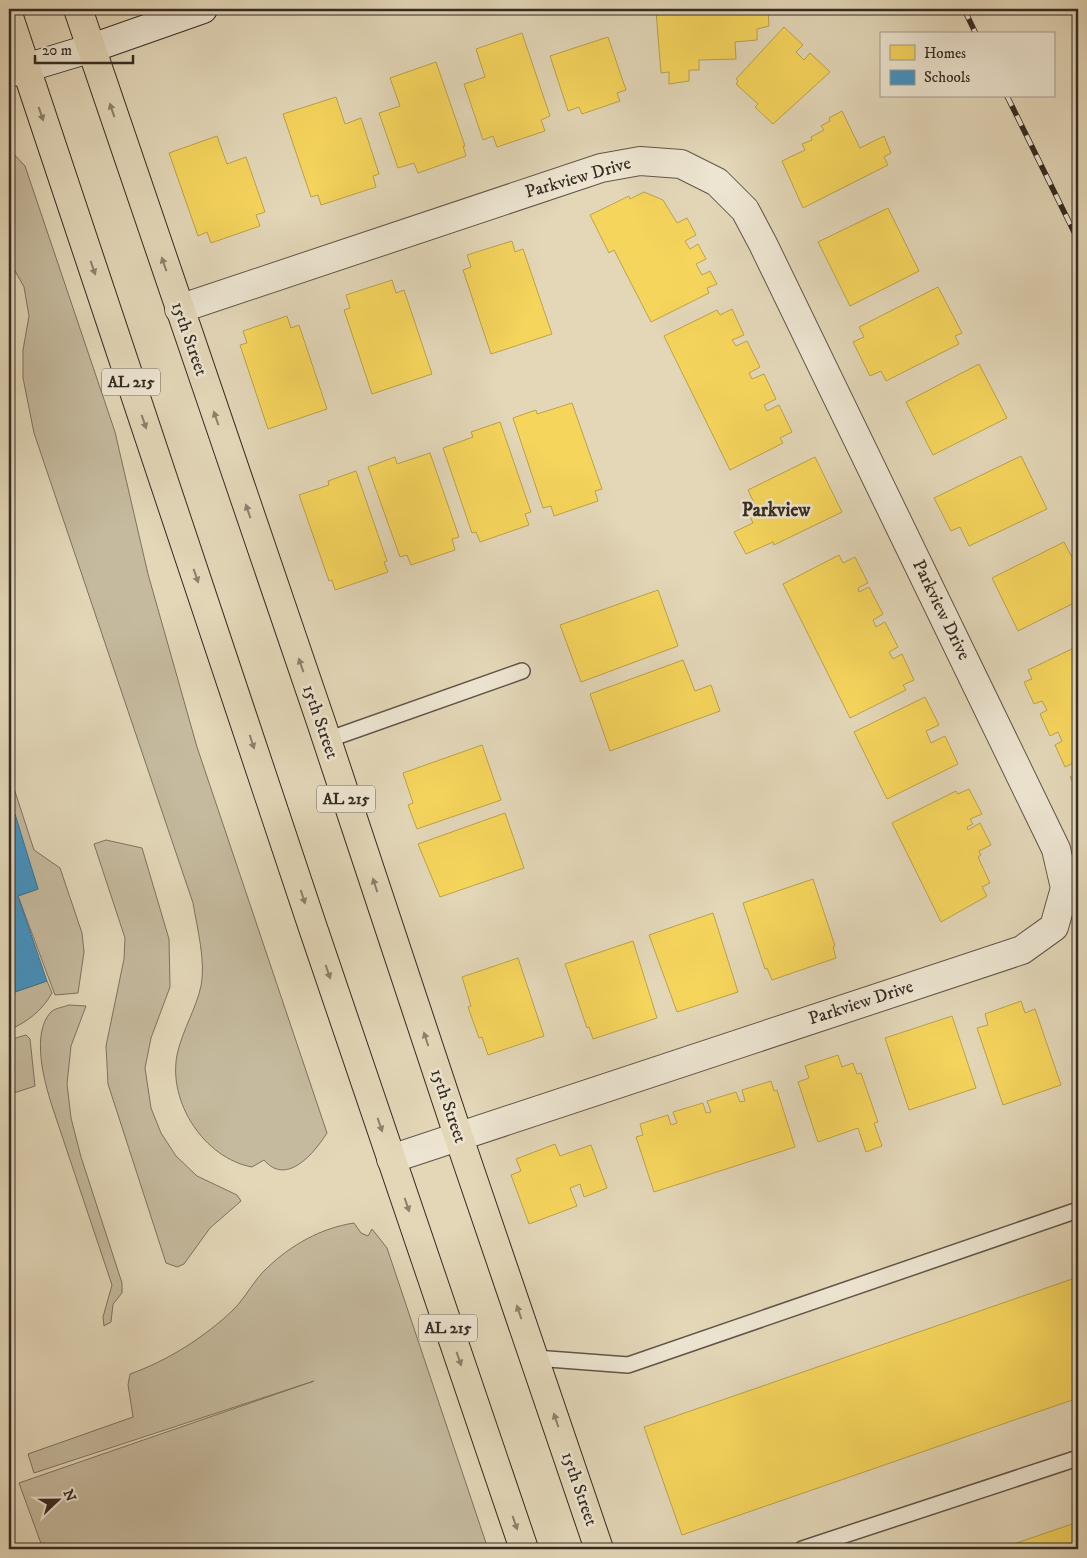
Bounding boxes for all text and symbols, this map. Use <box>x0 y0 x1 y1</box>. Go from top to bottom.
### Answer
scale bar <box>35 32 132 64</box>
legend <box>880 32 1054 98</box>
text: 20 m <box>42 41 72 60</box>
text: Homes <box>924 44 966 63</box>
text: Schools <box>924 68 970 87</box>
one-way arrow <box>108 102 116 117</box>
one-way arrow <box>37 107 45 122</box>
street label: Parkview Drive <box>523 152 633 204</box>
one-way arrow <box>160 256 168 271</box>
one-way arrow <box>89 261 97 276</box>
street label: 15th Street <box>166 299 212 379</box>
road number: AL 215 <box>102 368 160 396</box>
one-way arrow <box>212 410 220 425</box>
one-way arrow <box>140 415 148 430</box>
district label: Parkview <box>742 499 811 522</box>
one-way arrow <box>244 503 252 518</box>
street label: Parkview Drive <box>907 556 975 664</box>
one-way arrow <box>192 569 200 584</box>
one-way arrow <box>297 657 304 672</box>
street label: 15th Street <box>297 682 343 762</box>
one-way arrow <box>248 735 256 750</box>
road number: AL 215 <box>317 786 375 812</box>
one-way arrow <box>371 877 379 892</box>
one-way arrow <box>300 889 307 904</box>
one-way arrow <box>325 964 332 979</box>
street label: Parkview Drive <box>806 976 916 1030</box>
one-way arrow <box>422 1032 429 1047</box>
street label: 15th Street <box>425 1066 471 1146</box>
one-way arrow <box>377 1118 384 1133</box>
one-way arrow <box>403 1198 411 1213</box>
one-way arrow <box>515 1304 523 1319</box>
road number: AL 215 <box>419 1315 477 1342</box>
one-way arrow <box>455 1352 463 1367</box>
one-way arrow <box>551 1412 559 1427</box>
street label: 15th Street <box>556 1449 602 1529</box>
north arrow <box>32 1476 82 1526</box>
text: N <box>59 1487 80 1505</box>
one-way arrow <box>511 1516 519 1531</box>

